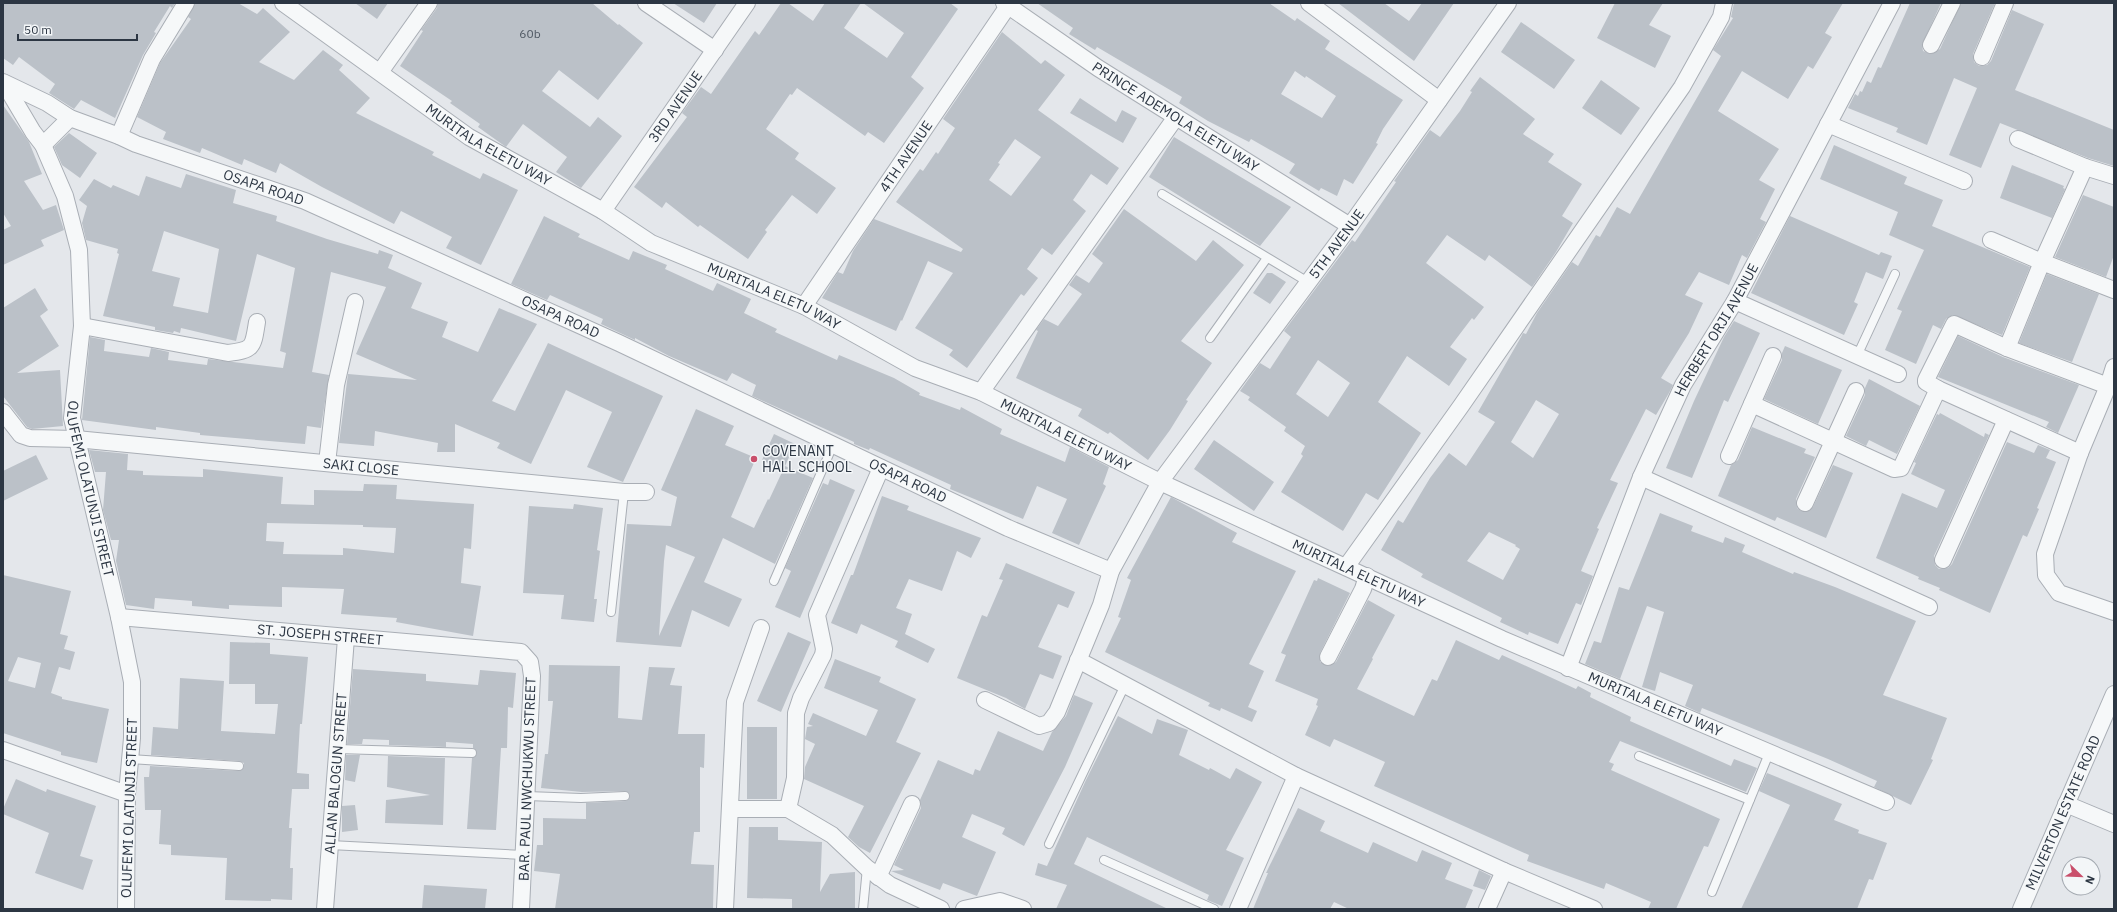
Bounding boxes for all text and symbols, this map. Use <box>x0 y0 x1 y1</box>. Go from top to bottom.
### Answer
scale bar <box>18 16 137 42</box>
text: 50 m <box>24 22 52 37</box>
house number: 60b <box>519 26 541 41</box>
street label: PRINCE ADEMOLA ELETU WAY <box>1089 58 1263 176</box>
street label: 3RD AVENUE <box>644 67 706 146</box>
street label: MURITALA ELETU WAY <box>422 100 555 190</box>
street label: 4TH AVENUE <box>875 117 936 195</box>
street label: OSAPA ROAD <box>221 165 306 209</box>
street label: 5TH AVENUE <box>1305 206 1368 282</box>
street label: MURITALA ELETU WAY <box>705 258 844 334</box>
street label: HERBERT ORJI AVENUE <box>1670 260 1762 399</box>
street label: OSAPA ROAD <box>518 291 603 342</box>
street label: MURITALA ELETU WAY <box>998 394 1135 475</box>
street label: OLUFEMI OLATUNJI STREET <box>63 400 118 579</box>
place label: COVENANT HALL SCHOOL <box>762 442 852 476</box>
street label: SAKI CLOSE <box>322 454 400 479</box>
marker: COVENANT HALL SCHOOL <box>749 454 759 464</box>
street label: OSAPA ROAD <box>866 454 950 507</box>
street label: MURITALA ELETU WAY <box>1290 535 1429 612</box>
street label: ST. JOSEPH STREET <box>257 620 384 649</box>
street label: MURITALA ELETU WAY <box>1585 668 1726 741</box>
street label: BAR. PAUL NWCHUKWU STREET <box>514 677 540 881</box>
street label: ALLAN BALOGUN STREET <box>320 692 351 855</box>
street label: OLUFEMI OLATUNJI STREET <box>117 718 141 898</box>
street label: MILVERTON ESTATE ROAD <box>2022 733 2102 893</box>
north arrow <box>2061 856 2101 896</box>

